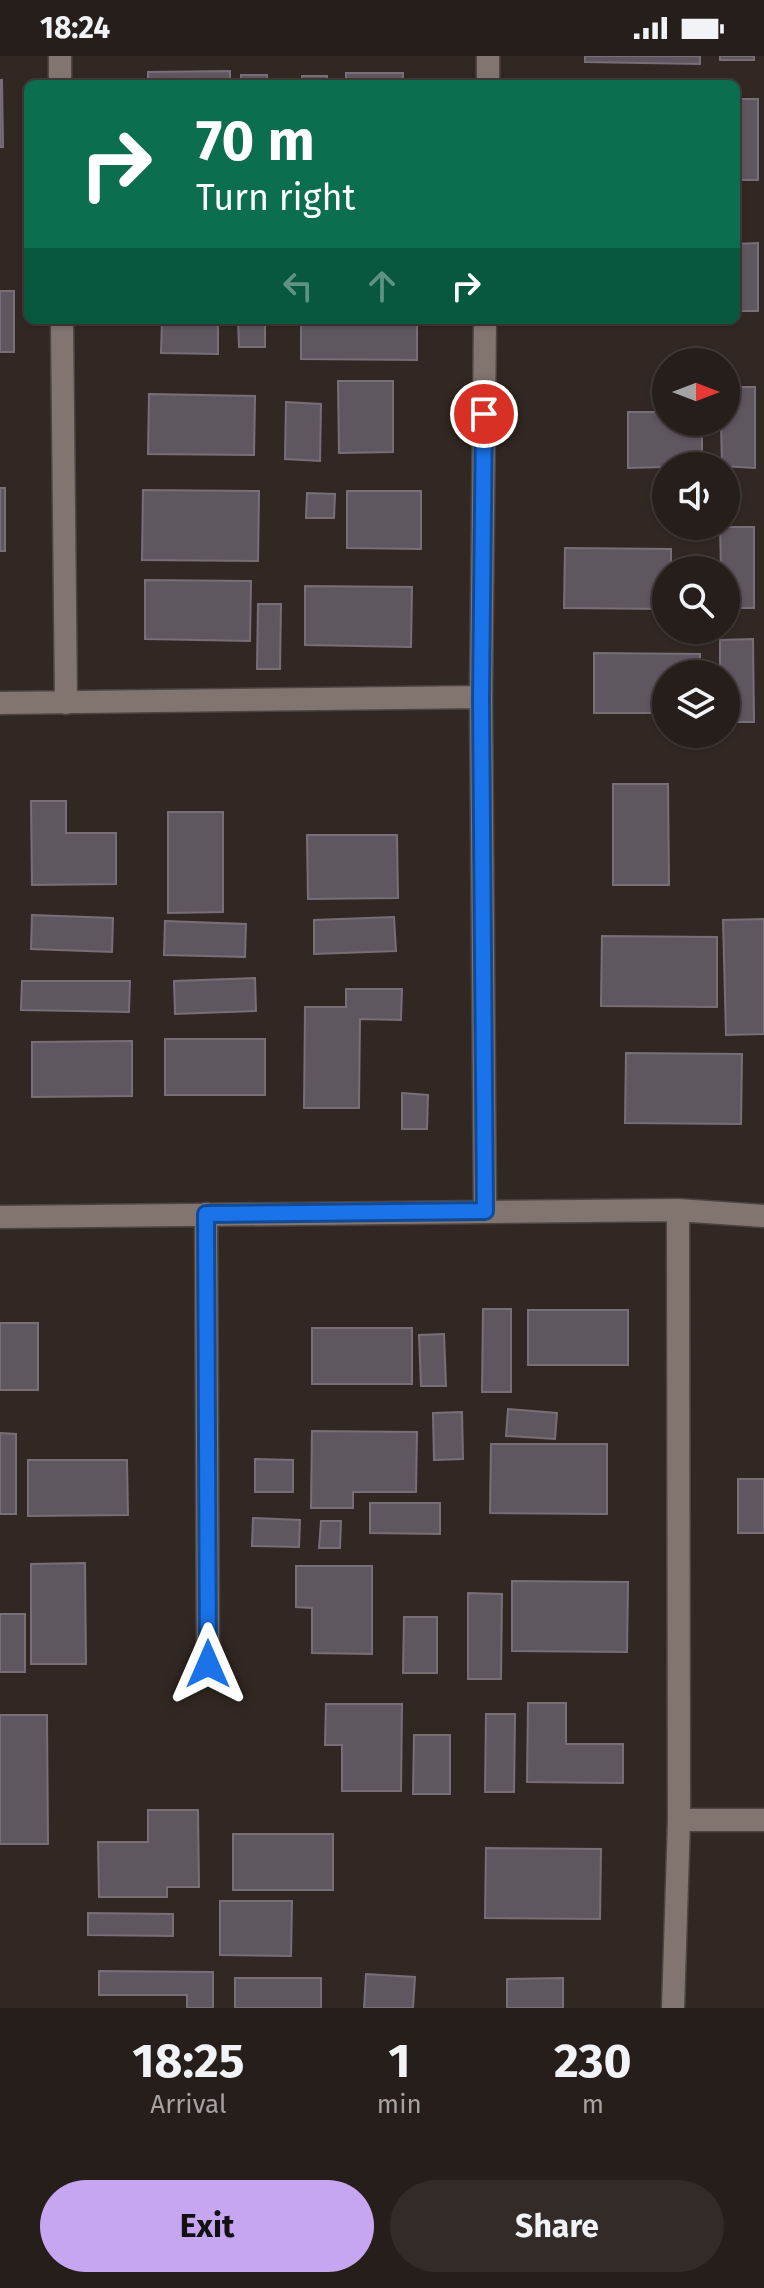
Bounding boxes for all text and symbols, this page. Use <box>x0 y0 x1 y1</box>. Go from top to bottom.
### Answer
text: 18:24 <box>40 10 110 46</box>
text: 70 m <box>196 108 315 175</box>
icon: right <box>64 112 168 216</box>
text: Turn right <box>196 176 356 220</box>
icon: left <box>276 264 320 308</box>
icon: ahead <box>360 264 404 308</box>
icon: right <box>444 264 488 308</box>
north arrow <box>652 348 740 436</box>
map controls <box>652 348 740 748</box>
pin <box>450 380 518 448</box>
icon: arrive <box>462 392 506 436</box>
button: sound <box>652 452 740 540</box>
button: search <box>652 556 740 644</box>
button: layers <box>652 660 740 748</box>
position arrow <box>166 1622 250 1706</box>
text: 18:25 <box>132 2032 245 2090</box>
text: 1 <box>388 2032 410 2090</box>
text: 230 <box>554 2032 632 2090</box>
text: Arrival <box>150 2089 227 2120</box>
text: min <box>377 2089 422 2120</box>
text: m <box>582 2089 604 2120</box>
button: Exit <box>40 2180 374 2272</box>
button: Share <box>390 2180 724 2272</box>

